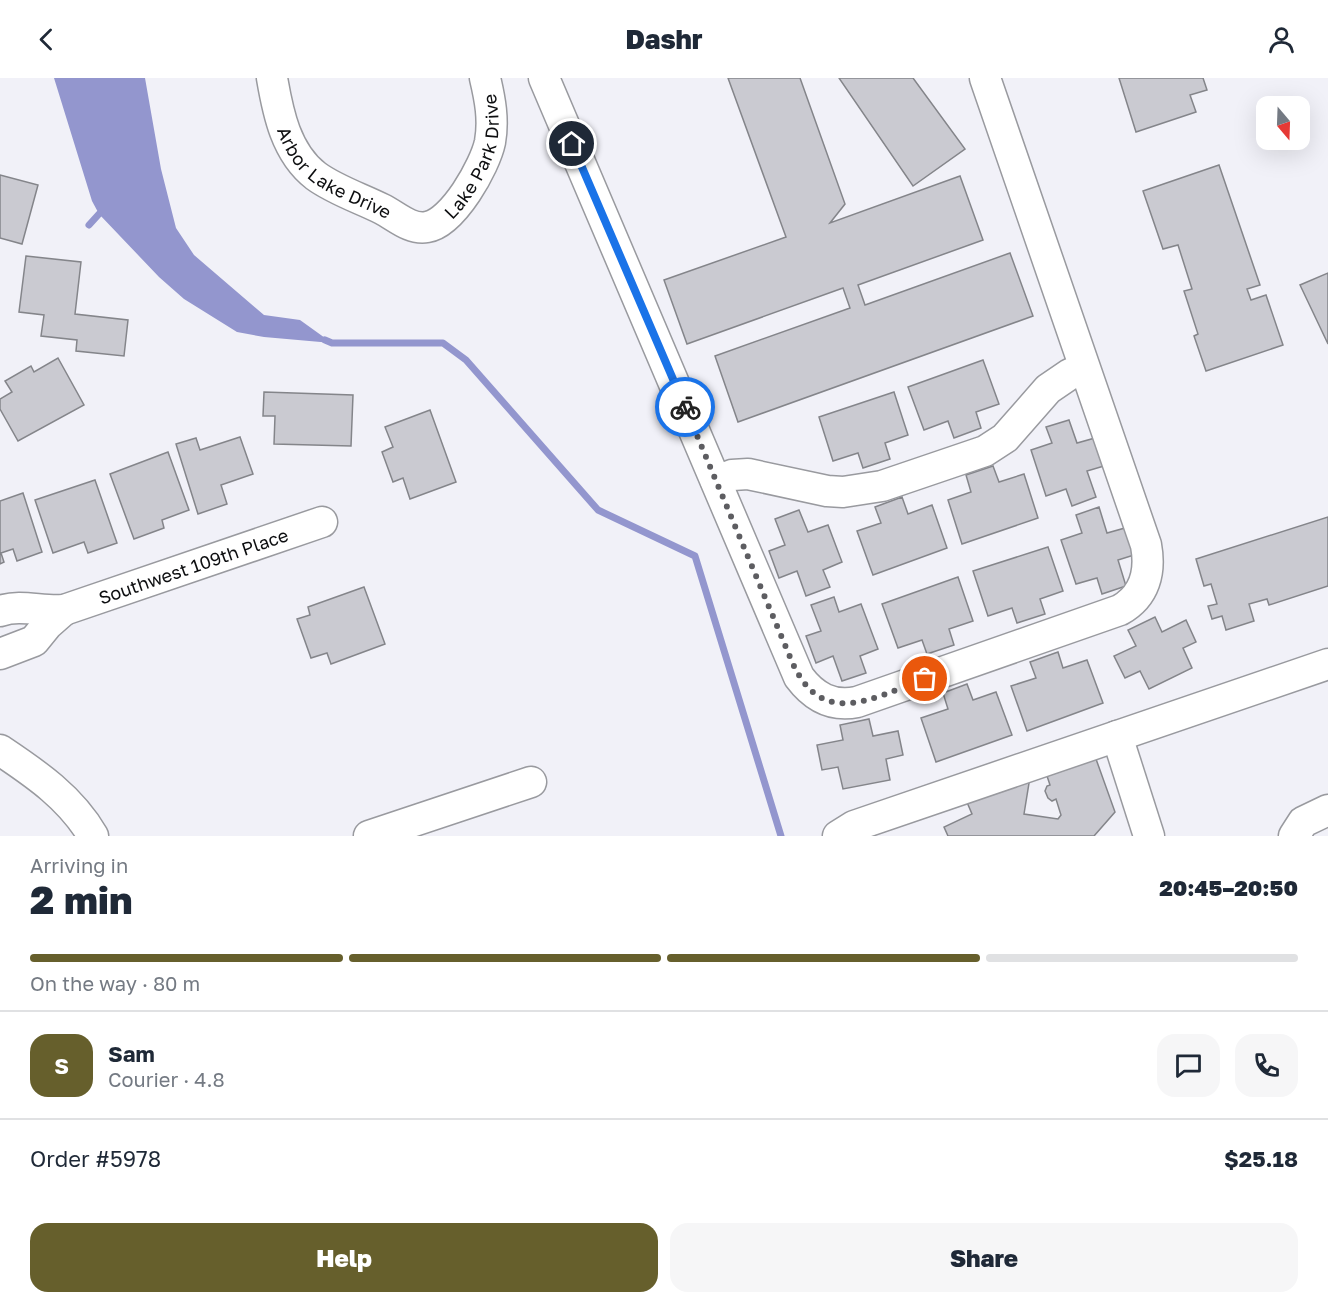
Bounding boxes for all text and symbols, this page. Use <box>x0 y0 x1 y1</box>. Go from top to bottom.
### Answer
icon: back <box>30 23 63 56</box>
text: Dashr <box>625 23 703 55</box>
icon: person <box>1265 23 1298 56</box>
street label: Lake Park Drive <box>439 93 503 223</box>
north arrow <box>1256 96 1310 150</box>
map controls <box>1256 96 1310 150</box>
pin <box>546 118 597 169</box>
street label: Arbor Lake Drive <box>273 123 396 223</box>
icon: home <box>555 127 588 160</box>
courier <box>655 377 715 437</box>
icon: bike <box>669 391 702 424</box>
street label: Southwest 109th Place <box>96 523 291 608</box>
pin <box>899 653 950 704</box>
icon: bag <box>908 662 941 695</box>
text: Arriving in <box>30 853 128 877</box>
text: 20:45–20:50 <box>1159 874 1298 901</box>
text: 2 min <box>30 876 133 923</box>
text: On the way · 80 m <box>30 971 200 995</box>
button: chat <box>1157 1034 1220 1097</box>
button: phone <box>1235 1034 1298 1097</box>
text: Sam <box>108 1040 155 1067</box>
text: S <box>54 1052 69 1079</box>
text: Courier · 4.8 <box>108 1067 225 1091</box>
text: Order #5978 <box>30 1145 161 1172</box>
text: $25.18 <box>1224 1145 1298 1172</box>
button: Help <box>30 1223 658 1292</box>
button: Share <box>670 1223 1298 1292</box>

